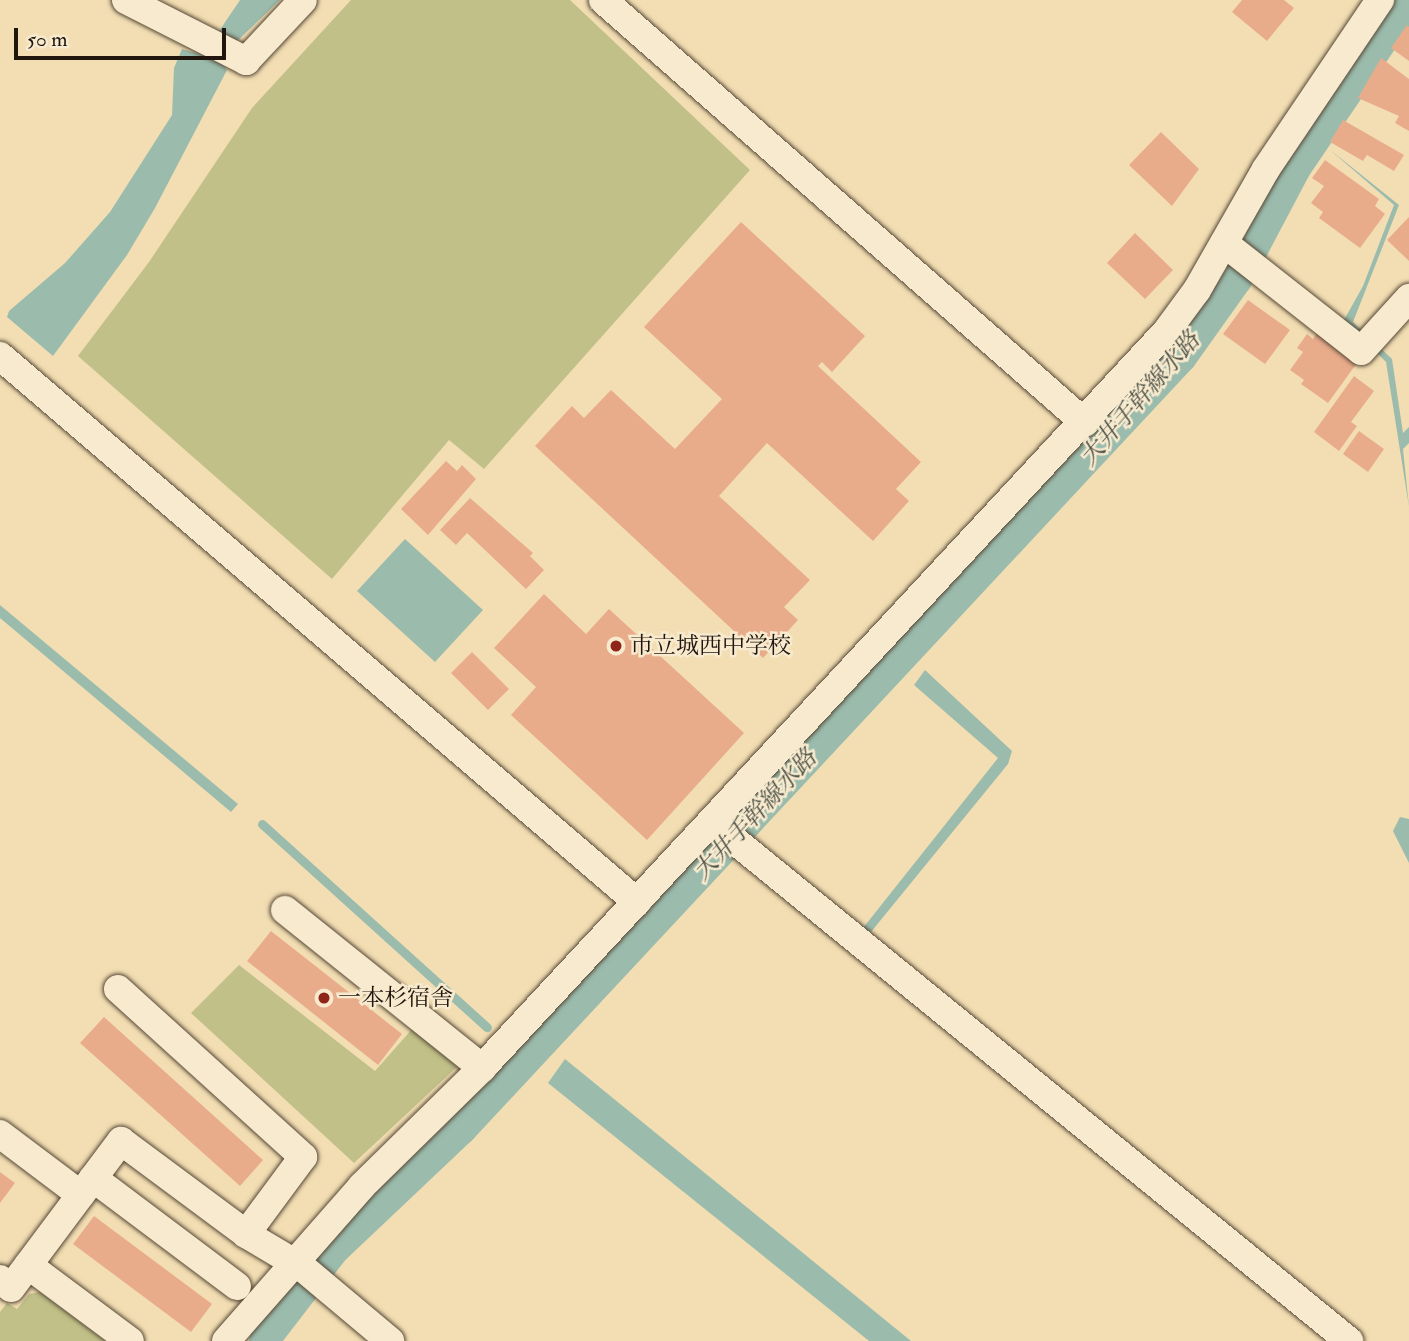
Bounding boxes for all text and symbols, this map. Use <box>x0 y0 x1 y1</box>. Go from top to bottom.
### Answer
scale bar <box>18 14 229 58</box>
text: 50 m <box>27 26 68 53</box>
water label: 大井手幹線水路 <box>1074 326 1206 472</box>
place label: 市立城西中学校 <box>630 632 791 660</box>
marker: 市立城西中学校 <box>608 638 624 654</box>
water label: 大井手幹線水路 <box>687 744 823 886</box>
place label: 一本杉宿舎 <box>338 984 453 1012</box>
marker: 一本杉宿舎 <box>316 990 332 1006</box>

